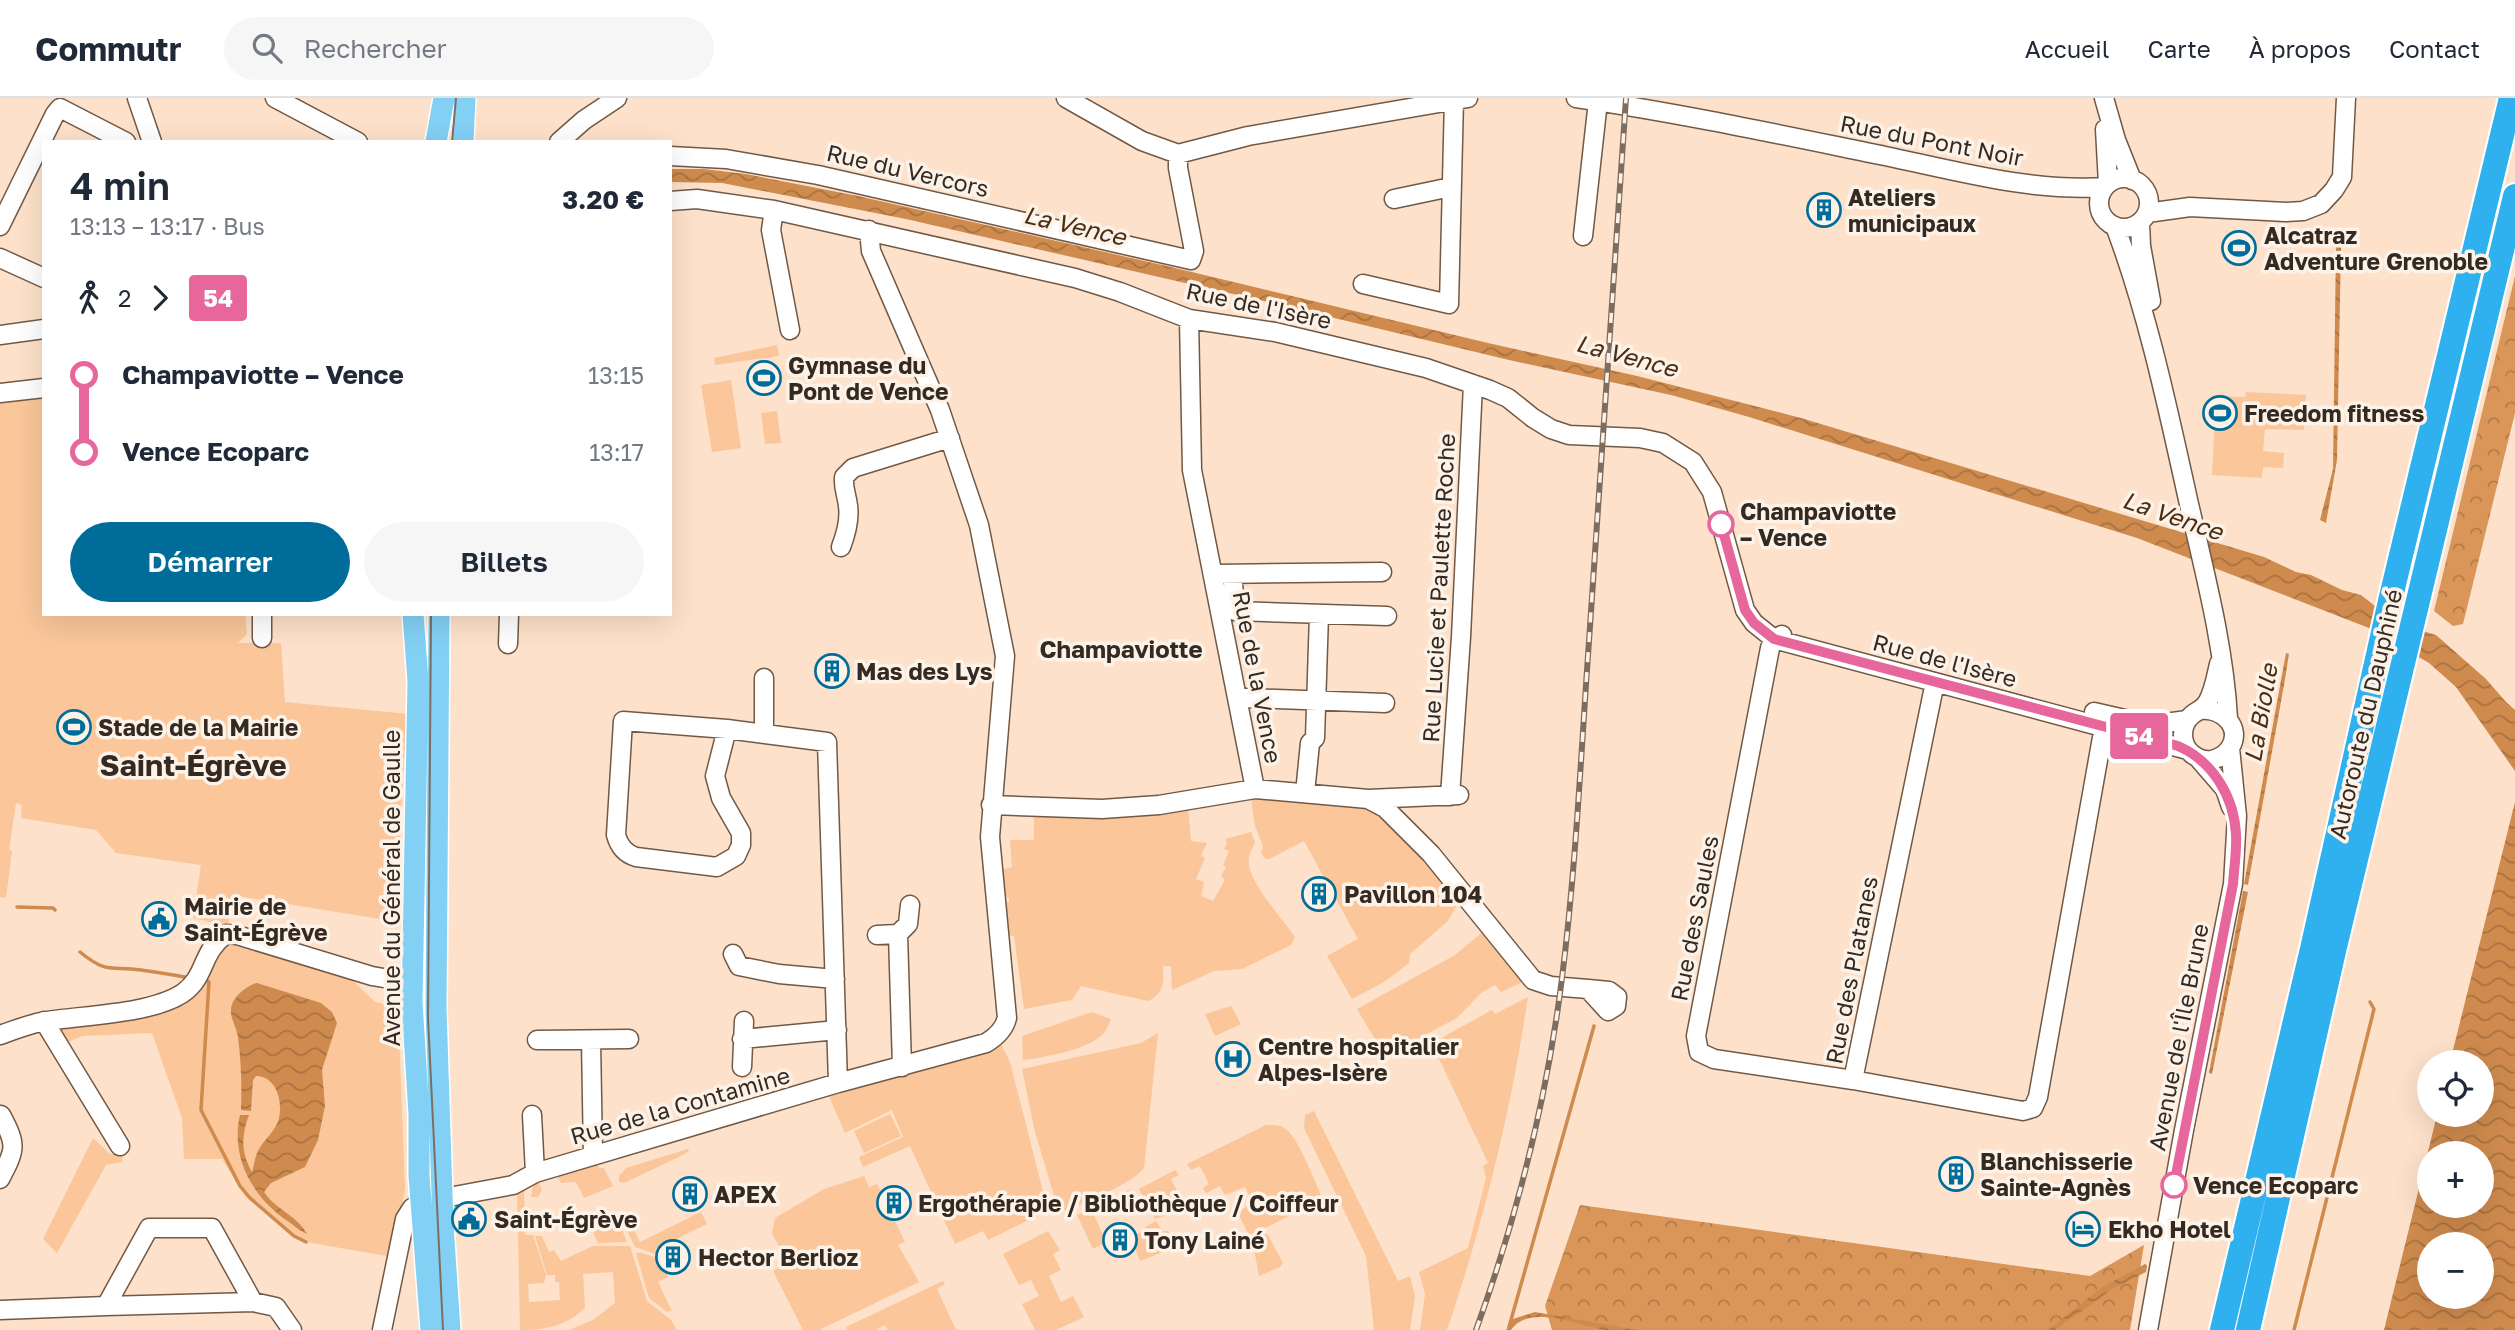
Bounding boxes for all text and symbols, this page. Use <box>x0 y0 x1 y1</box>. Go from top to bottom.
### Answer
search box <box>224 17 714 80</box>
text: Commutr <box>35 29 182 68</box>
icon: search <box>248 29 286 67</box>
text: Rechercher <box>304 33 447 64</box>
text: Accueil <box>2025 34 2109 63</box>
text: Carte <box>2147 34 2211 63</box>
text: À propos <box>2249 34 2351 63</box>
text: Contact <box>2389 34 2480 63</box>
street label: Rue du Pont Noir <box>1838 109 2026 171</box>
street label: Rue du Vercors <box>824 138 992 202</box>
text: 4 min <box>70 163 170 208</box>
place label: Ateliers municipaux <box>1848 183 1977 237</box>
text: 3.20 € <box>562 184 644 215</box>
building icon: Ateliers municipaux <box>1805 191 1843 229</box>
water label: La Vence <box>1021 199 1131 251</box>
text: 13:13 – 13:17 · Bus <box>70 212 265 240</box>
place label: Alcatraz Adventure Grenoble <box>2264 221 2488 275</box>
sports icon: Alcatraz Adventure Grenoble <box>2220 229 2258 267</box>
street label: Rue de l'Isère <box>1184 276 1334 334</box>
icon: walk <box>70 279 108 317</box>
icon: forward <box>141 279 179 317</box>
text: 54 <box>203 283 233 312</box>
text: 2 <box>118 284 131 312</box>
water label: La Vence <box>1573 328 1683 383</box>
place label: Gymnase du Pont de Vence <box>788 351 949 405</box>
text: Champaviotte – Vence <box>122 359 404 390</box>
sports icon: Gymnase du Pont de Vence <box>745 359 783 397</box>
text: 13:15 <box>588 361 644 389</box>
sports icon: Freedom fitness <box>2201 394 2239 432</box>
place label: Freedom fitness <box>2244 399 2425 427</box>
street label: Rue Lucie et Paulette Roche <box>1416 433 1460 743</box>
text: Vence Ecoparc <box>122 436 309 467</box>
text: 13:17 <box>589 438 644 466</box>
water label: La Vence <box>2119 484 2229 546</box>
place label: Champaviotte – Vence <box>1740 497 1896 551</box>
marker: Champaviotte – Vence <box>1708 511 1734 537</box>
button: Démarrer <box>70 522 350 602</box>
button: Billets <box>364 522 644 602</box>
street label: Autoroute du Dauphiné <box>2323 586 2407 842</box>
street label: Rue de la Vence <box>1228 588 1288 766</box>
street label: Rue de l'Isère <box>1870 627 2020 693</box>
district label: Champaviotte <box>1039 634 1203 663</box>
building icon: Mas des Lys <box>813 652 851 690</box>
place label: Mas des Lys <box>856 657 993 685</box>
water label: La Biolle <box>2237 659 2283 764</box>
sports icon: Stade de la Mairie <box>55 708 93 746</box>
place label: Stade de la Mairie <box>98 713 298 741</box>
line badge: 54 <box>2108 713 2170 759</box>
text: 54 <box>2124 721 2154 750</box>
street label: Avenue du Général de Gaulle <box>377 730 405 1046</box>
district label: Saint-Égrève <box>99 747 287 783</box>
street label: Rue des Saules <box>1664 833 1724 1003</box>
street label: Rue des Platanes <box>1819 874 1883 1066</box>
building icon: Pavillon 104 <box>1300 875 1338 913</box>
place label: Pavillon 104 <box>1344 880 1482 908</box>
place label: Mairie de Saint-Égrève <box>184 892 328 946</box>
public building icon: Mairie de Saint-Égrève <box>140 900 178 938</box>
street label: Avenue de l'Île Brune <box>2142 921 2214 1153</box>
place label: Centre hospitalier Alpes-Isère <box>1258 1032 1459 1086</box>
hospital icon: Centre hospitalier Alpes-Isère <box>1214 1040 1252 1078</box>
map controls <box>2417 1050 2494 1309</box>
button: locate <box>2417 1050 2494 1127</box>
street label: Rue de la Contamine <box>567 1060 793 1150</box>
button: + <box>2417 1141 2494 1218</box>
place label: Blanchisserie Sainte-Agnès <box>1980 1147 2133 1201</box>
building icon: Blanchisserie Sainte-Agnès <box>1937 1155 1975 1193</box>
place label: Vence Ecoparc <box>2193 1171 2359 1199</box>
marker: Vence Ecoparc <box>2161 1172 2187 1198</box>
building icon: APEX <box>671 1175 709 1213</box>
place label: APEX <box>714 1180 777 1208</box>
building icon: Ergothérapie / Bibliothèque / Coiffeur <box>875 1184 913 1222</box>
place label: Ergothérapie / Bibliothèque / Coiffeur <box>918 1189 1339 1217</box>
public building icon: Saint-Égrève <box>450 1200 488 1238</box>
place label: Saint-Égrève <box>494 1205 638 1233</box>
hotel icon: Ekho Hotel <box>2064 1210 2102 1248</box>
place label: Ekho Hotel <box>2108 1215 2231 1243</box>
building icon: Tony Lainé <box>1101 1221 1139 1259</box>
place label: Tony Lainé <box>1144 1226 1264 1254</box>
button: − <box>2417 1232 2494 1309</box>
building icon: Hector Berlioz <box>654 1238 692 1276</box>
place label: Hector Berlioz <box>698 1243 858 1271</box>

